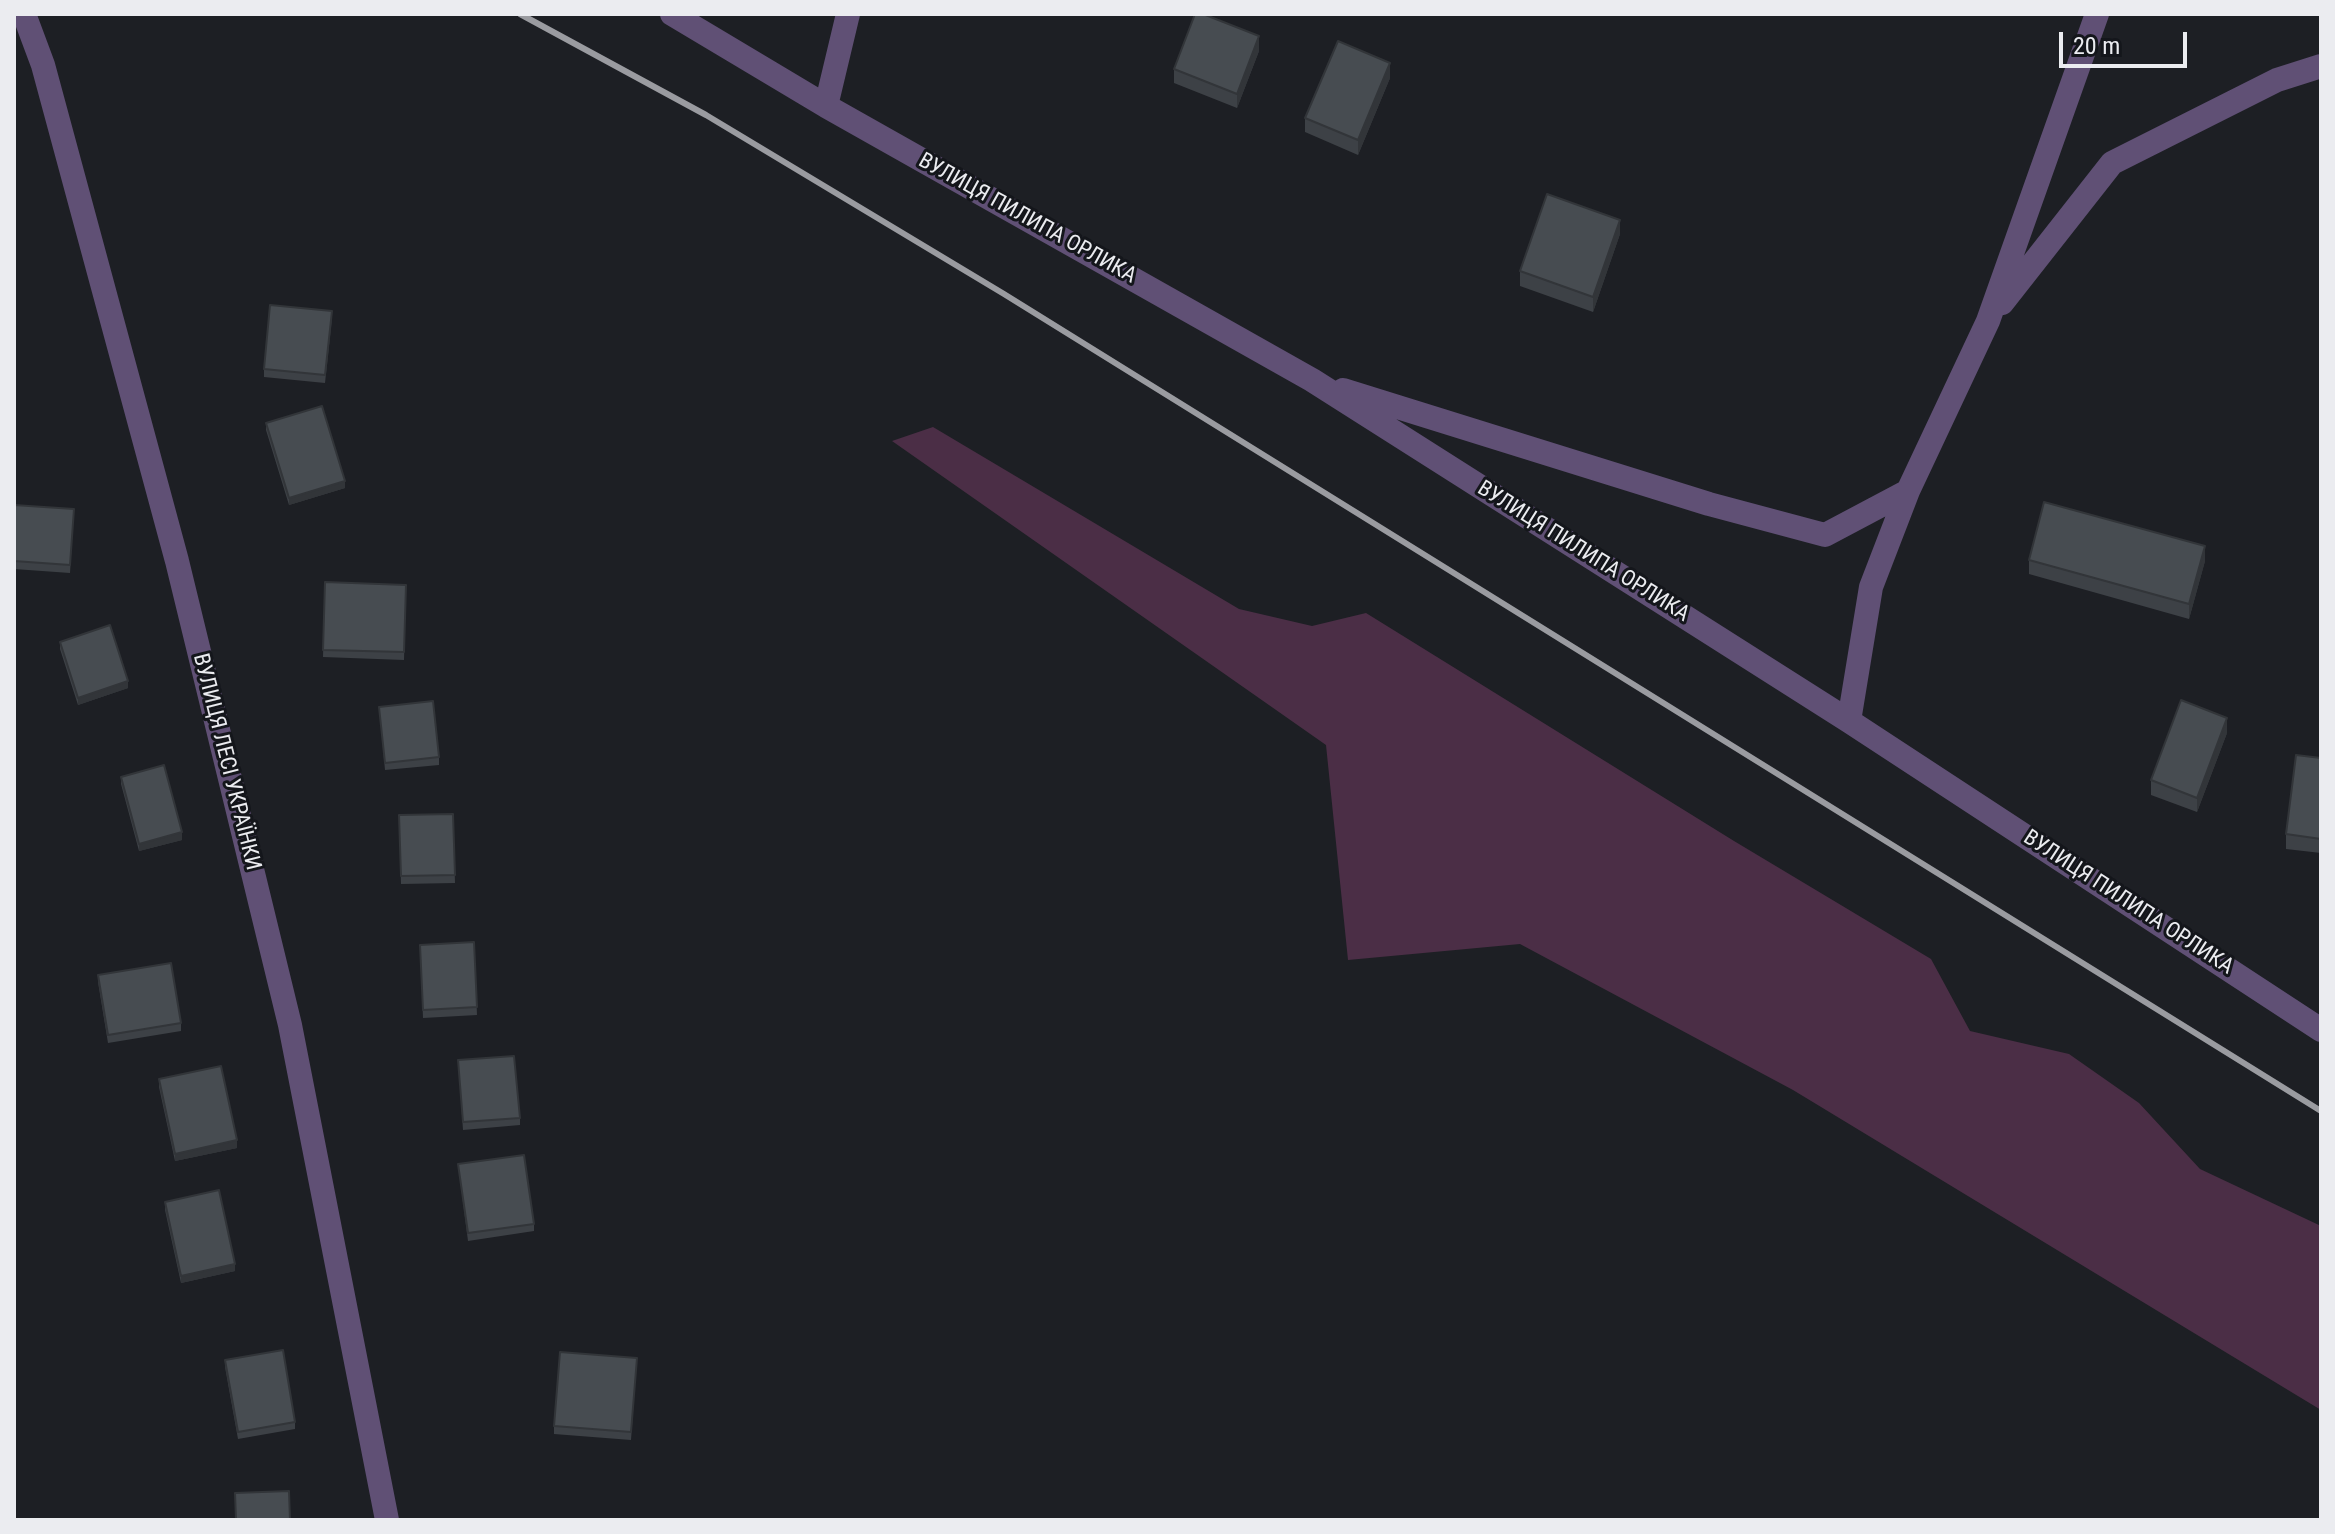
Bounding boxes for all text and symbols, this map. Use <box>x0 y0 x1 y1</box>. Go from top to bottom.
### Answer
scale bar <box>2063 16 2191 66</box>
text: 20 m <box>2073 32 2120 60</box>
street label: ВУЛИЦЯ ПИЛИПА ОРЛИКА <box>913 148 1141 290</box>
street label: ВУЛИЦЯ ПИЛИПА ОРЛИКА <box>1472 476 1694 628</box>
street label: ВУЛИЦЯ ЛЕСІ УКРАЇНКИ <box>186 651 266 873</box>
street label: ВУЛИЦЯ ПИЛИПА ОРЛИКА <box>2018 825 2238 981</box>

